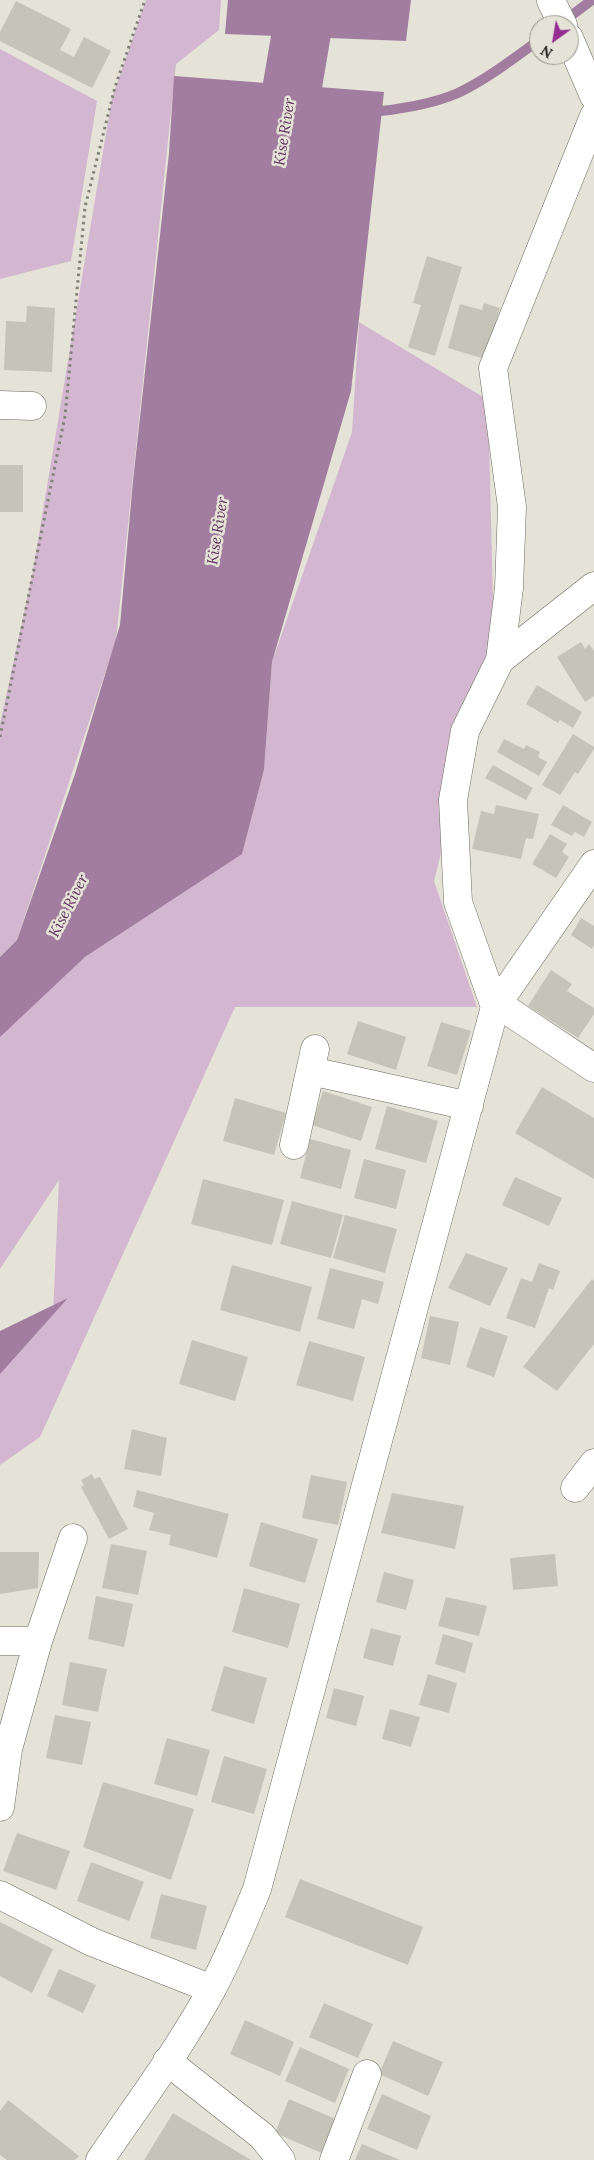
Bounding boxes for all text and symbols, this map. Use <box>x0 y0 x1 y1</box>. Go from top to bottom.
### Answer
north arrow <box>529 15 579 65</box>
text: N <box>537 41 556 62</box>
water label: Kise River <box>271 97 299 167</box>
water label: Kise River <box>204 496 232 566</box>
water label: Kise River <box>46 872 92 940</box>

